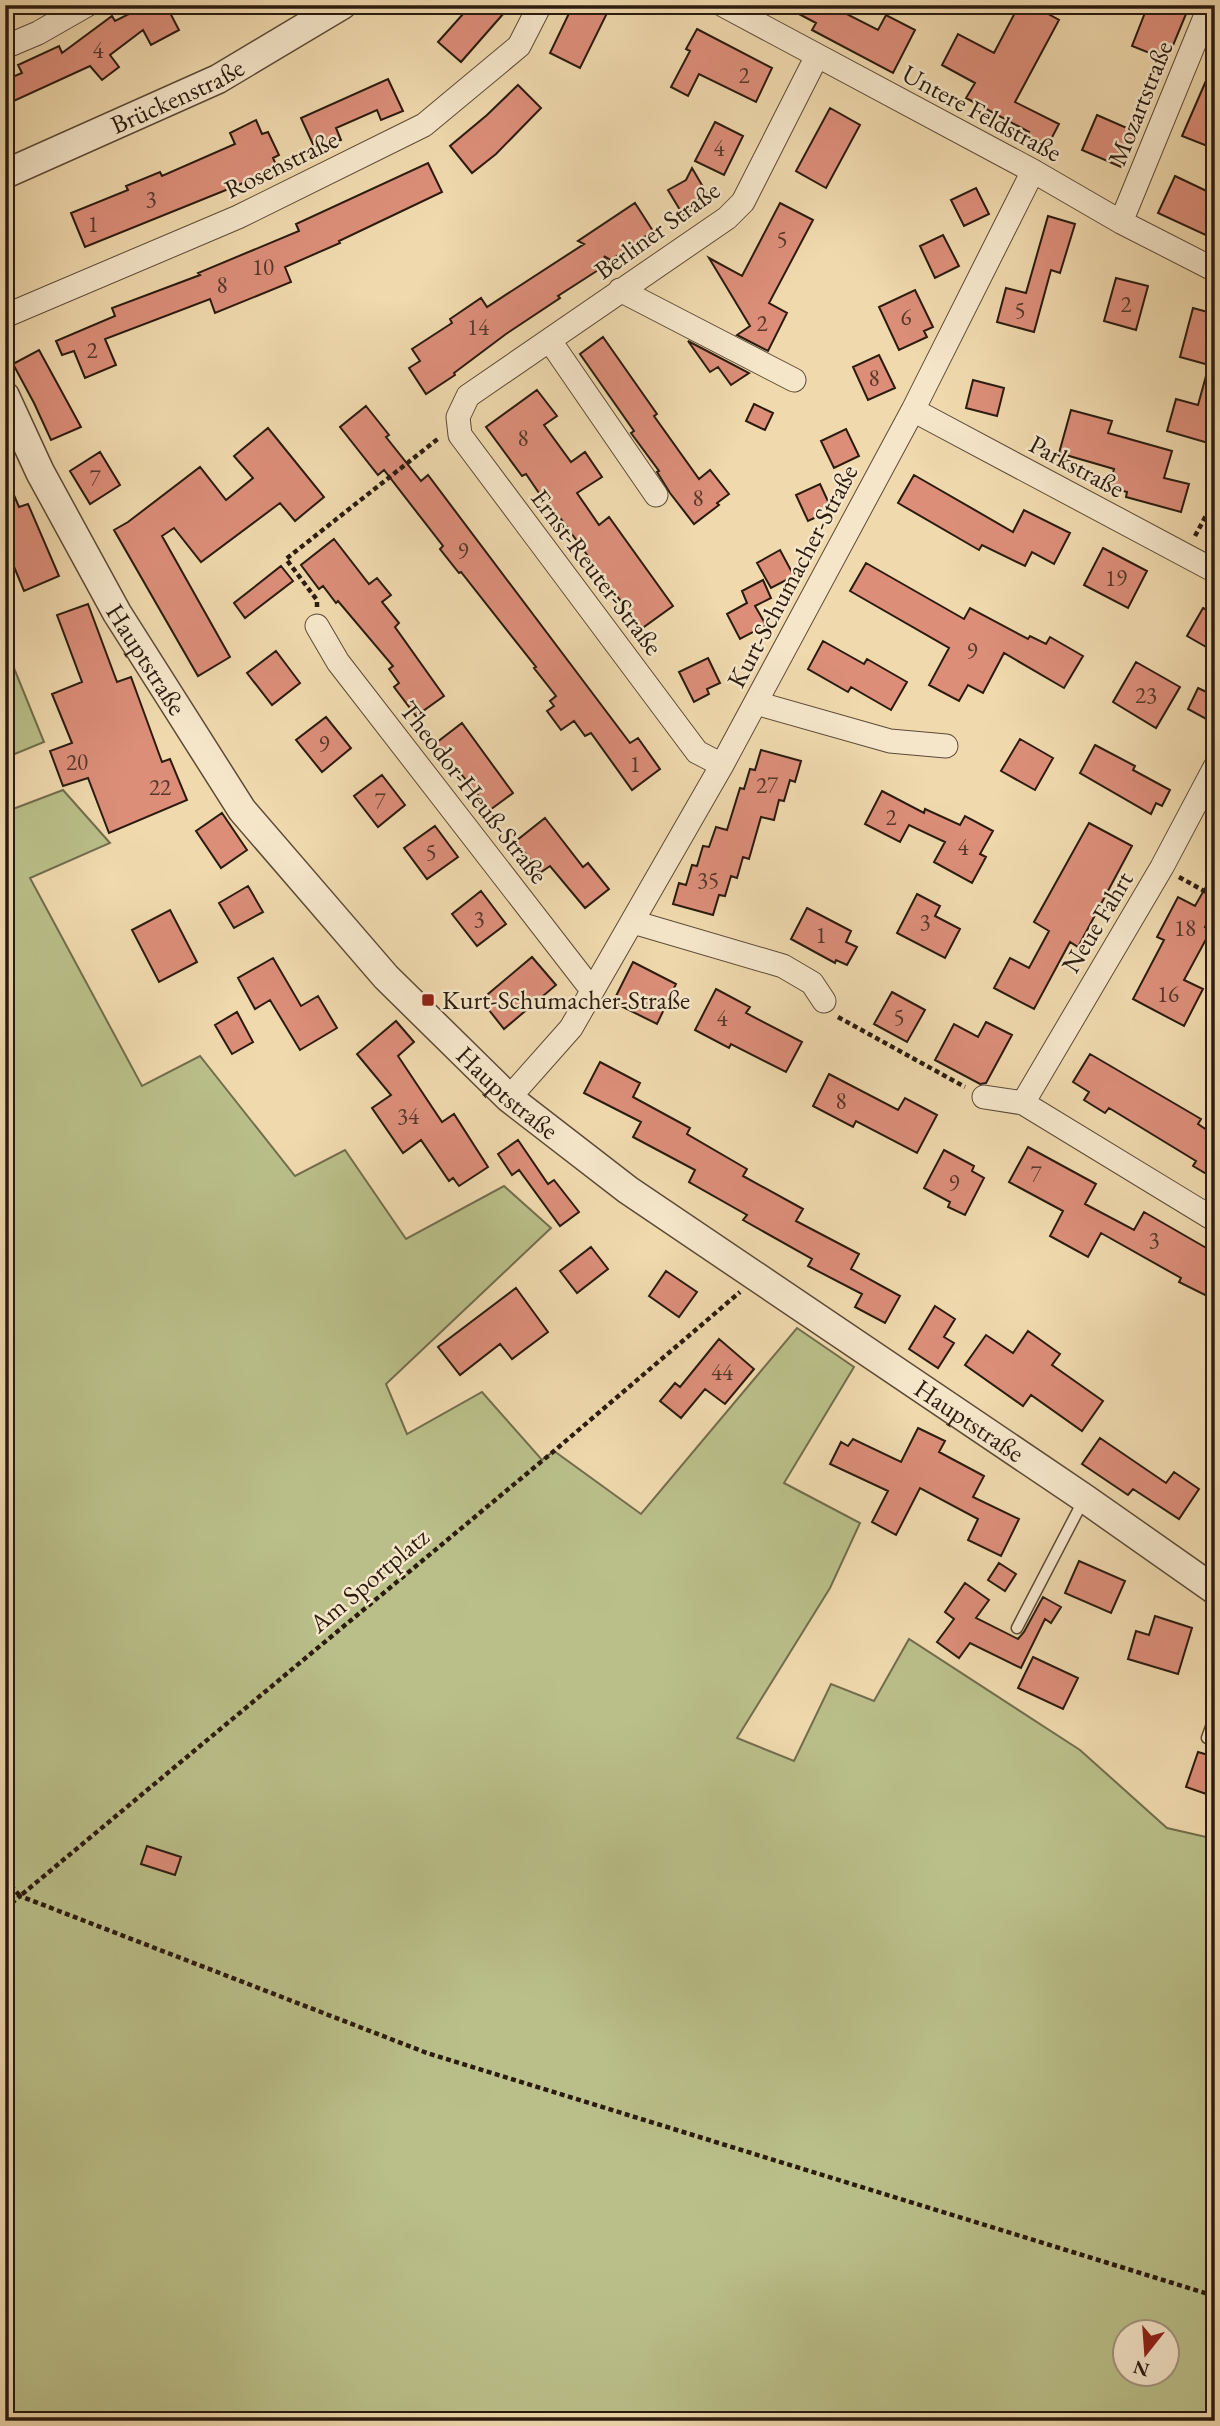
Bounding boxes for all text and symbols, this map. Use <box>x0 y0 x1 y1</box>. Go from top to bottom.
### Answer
house number: 4 <box>92 35 104 65</box>
street label: Mozartstraße <box>1100 36 1180 170</box>
street label: Brückenstraße <box>105 50 250 142</box>
street label: Untere Feldstraße <box>896 57 1068 169</box>
house number: 2 <box>738 60 750 90</box>
street label: Rosenstraße <box>218 122 344 206</box>
house number: 4 <box>713 133 725 163</box>
street label: Berliner Straße <box>588 173 726 287</box>
house number: 3 <box>145 184 157 214</box>
house number: 1 <box>87 209 99 239</box>
house number: 5 <box>776 224 788 254</box>
house number: 10 <box>252 252 274 282</box>
house number: 8 <box>216 270 228 300</box>
house number: 2 <box>1120 289 1132 319</box>
house number: 5 <box>1014 295 1026 325</box>
house number: 6 <box>900 302 912 332</box>
house number: 2 <box>756 308 768 338</box>
house number: 14 <box>467 312 490 342</box>
house number: 2 <box>86 335 98 365</box>
house number: 8 <box>868 363 880 393</box>
house number: 8 <box>517 423 529 453</box>
street label: Parkstraße <box>1023 427 1131 505</box>
street label: Kurt-Schumacher-Straße <box>719 458 865 694</box>
house number: 7 <box>89 463 101 493</box>
street label: Ernst-Reuter-Straße <box>523 482 671 662</box>
house number: 8 <box>692 483 704 513</box>
house number: 9 <box>457 536 469 566</box>
house number: 19 <box>1105 563 1127 593</box>
street label: Hauptstraße <box>98 597 194 721</box>
house number: 9 <box>966 636 978 666</box>
house number: 23 <box>1135 680 1157 710</box>
street label: Theodor-Heuß-Straße <box>392 694 556 890</box>
house number: 9 <box>318 729 330 759</box>
house number: 20 <box>66 747 88 777</box>
house number: 1 <box>629 749 641 779</box>
house number: 27 <box>756 770 779 800</box>
house number: 22 <box>149 772 171 802</box>
house number: 7 <box>374 786 386 816</box>
house number: 2 <box>885 802 897 832</box>
house number: 4 <box>957 832 969 862</box>
house number: 5 <box>425 837 437 867</box>
house number: 35 <box>697 865 719 895</box>
street label: Neue Fahrt <box>1053 865 1141 979</box>
house number: 3 <box>473 904 485 934</box>
house number: 3 <box>919 907 931 937</box>
house number: 18 <box>1174 913 1196 943</box>
house number: 1 <box>815 920 827 950</box>
house number: 16 <box>1157 979 1179 1009</box>
place label: Kurt-Schumacher-Straße <box>442 983 690 1017</box>
marker: Kurt-Schumacher-Straße <box>420 992 436 1008</box>
house number: 5 <box>893 1002 905 1032</box>
house number: 4 <box>716 1003 728 1033</box>
street label: Hauptstraße <box>449 1039 565 1147</box>
house number: 8 <box>835 1086 847 1116</box>
house number: 34 <box>397 1101 420 1131</box>
house number: 7 <box>1030 1159 1042 1189</box>
house number: 9 <box>948 1168 960 1198</box>
house number: 3 <box>1148 1225 1160 1255</box>
house number: 44 <box>711 1357 734 1387</box>
street label: Hauptstraße <box>908 1371 1031 1470</box>
street label: Am Sportplatz <box>301 1520 436 1641</box>
north arrow <box>1112 2318 1182 2388</box>
text: N <box>1130 2354 1152 2383</box>

